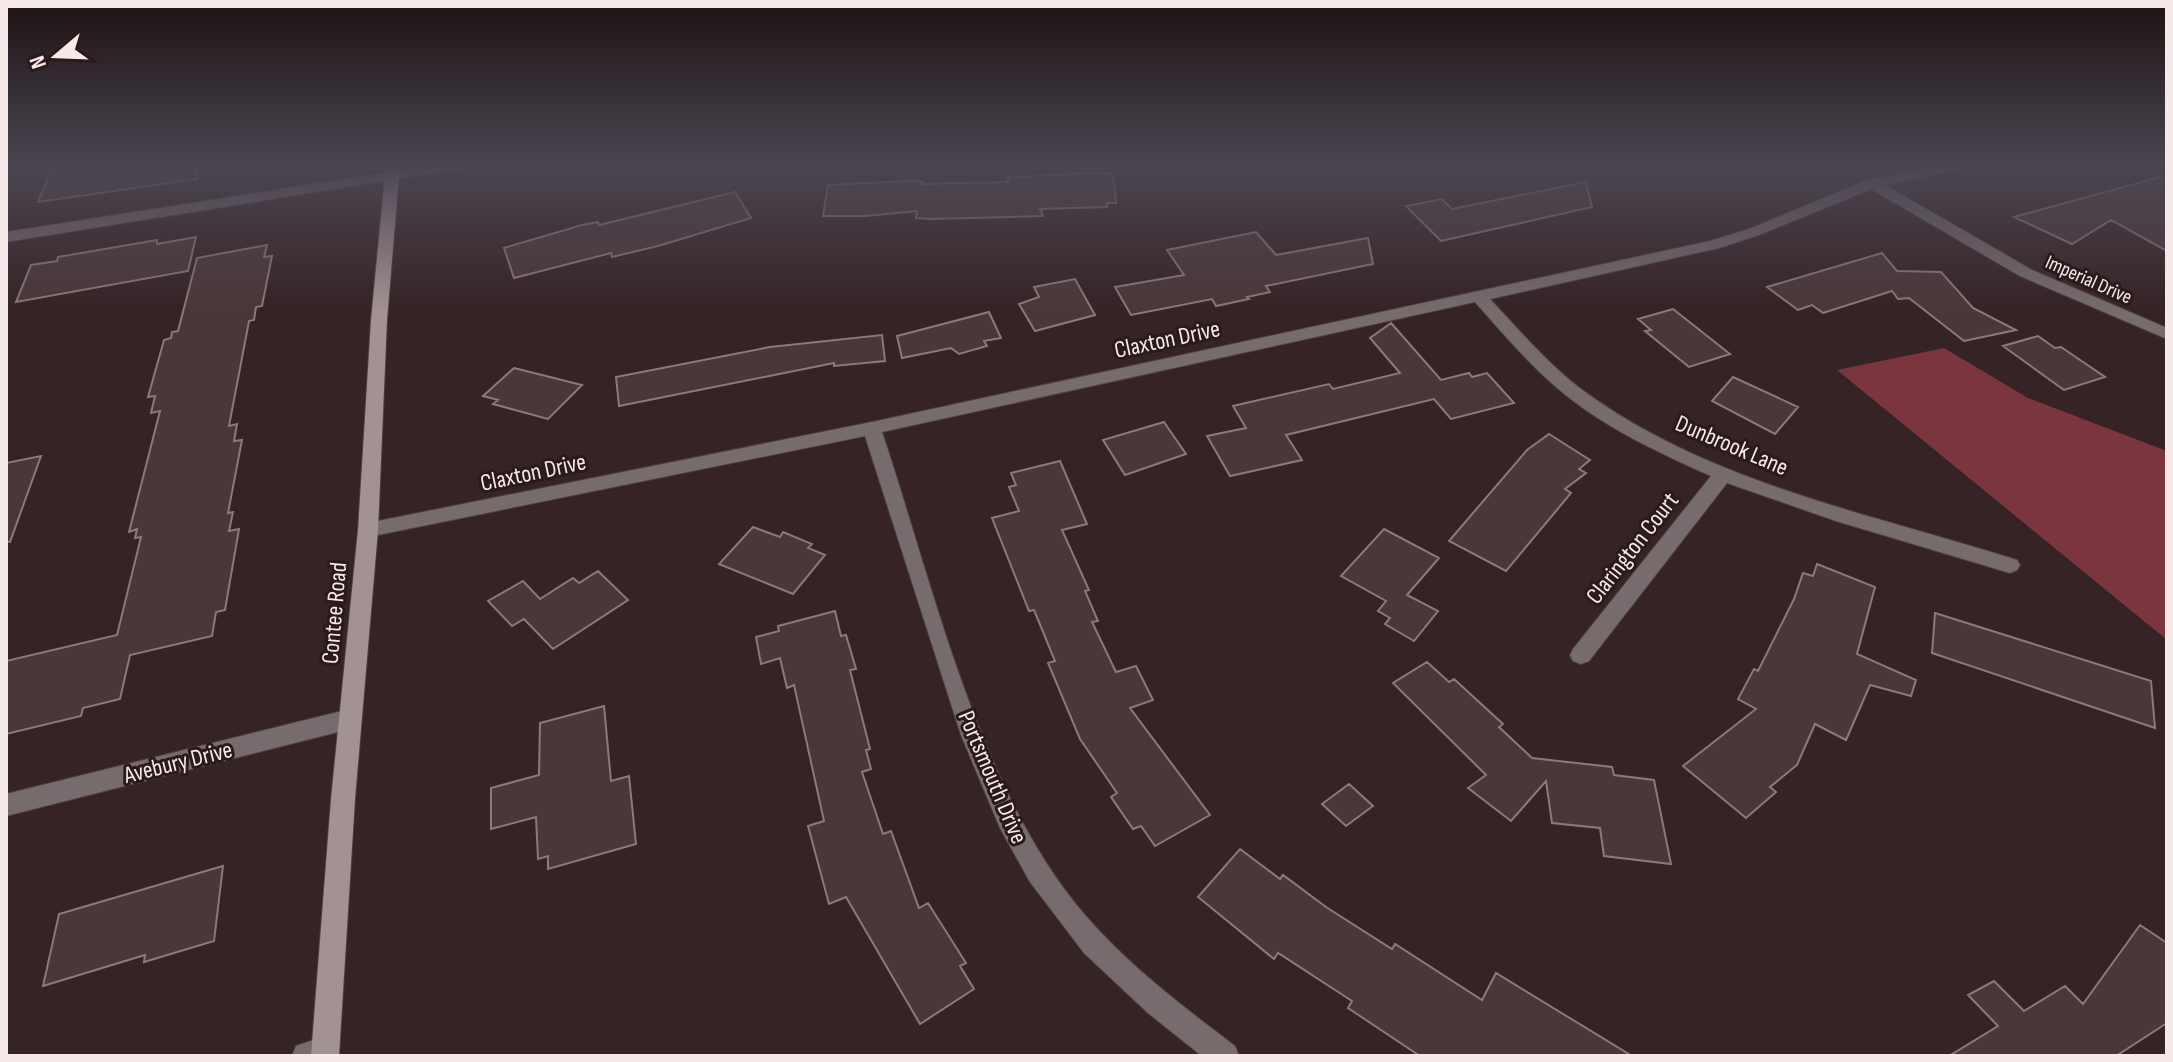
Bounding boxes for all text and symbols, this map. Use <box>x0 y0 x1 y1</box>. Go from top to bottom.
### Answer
north arrow <box>16 16 96 96</box>
text: N <box>24 52 53 72</box>
street label: Imperial Drive <box>2042 250 2136 310</box>
street label: Claxton Drive <box>1112 314 1223 365</box>
street label: Dunbrook Lane <box>1671 409 1792 482</box>
street label: Claxton Drive <box>478 447 589 498</box>
street label: Clarington Court <box>1580 487 1685 610</box>
street label: Contee Road <box>316 561 353 665</box>
street label: Portsmouth Drive <box>951 706 1034 848</box>
street label: Avebury Drive <box>120 735 235 790</box>

